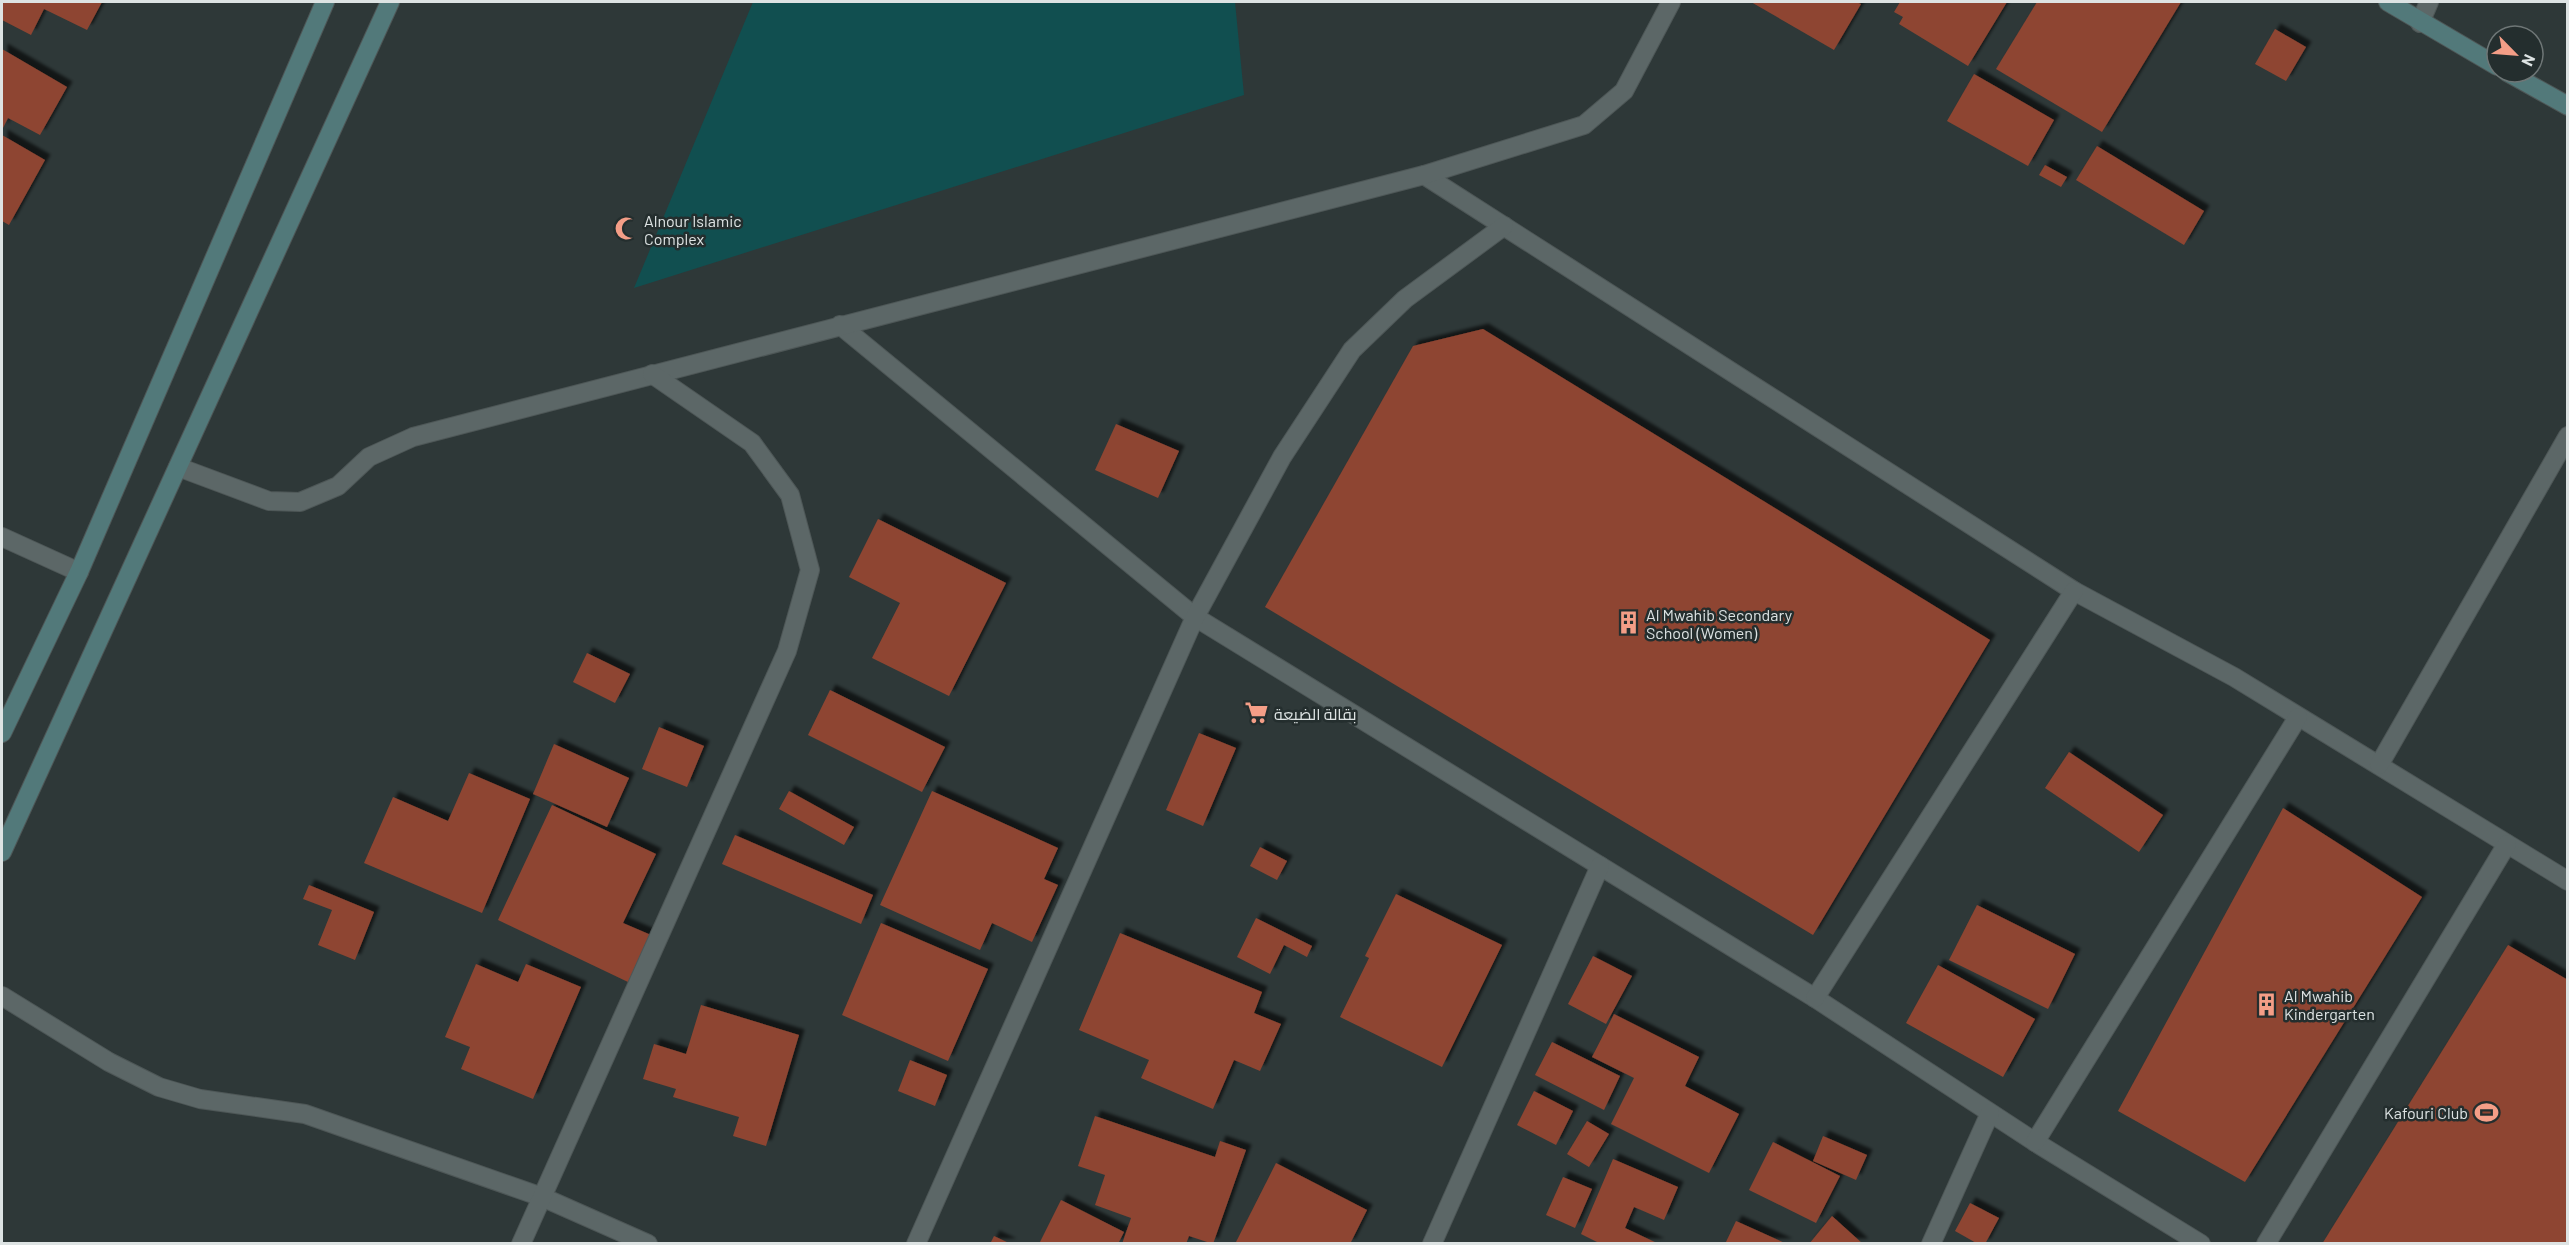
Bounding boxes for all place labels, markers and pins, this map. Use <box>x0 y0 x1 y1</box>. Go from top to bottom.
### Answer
place label: Alnour Islamic Complex <box>644 211 742 248</box>
mosque icon: Alnour Islamic Complex <box>613 216 639 242</box>
place label: Al Mwahib Secondary School (Women) <box>1646 605 1793 642</box>
building icon: Al Mwahib Secondary School (Women) <box>1615 610 1641 636</box>
supermarket icon: بقالة الضيعة <box>1243 700 1269 726</box>
place label: بقالة الضيعة <box>1274 704 1357 724</box>
place label: Al Mwahib Kindergarten <box>2284 986 2375 1023</box>
building icon: Al Mwahib Kindergarten <box>2253 991 2279 1017</box>
sports icon: Kafouri Club <box>2473 1099 2499 1125</box>
place label: Kafouri Club <box>2384 1103 2468 1122</box>

